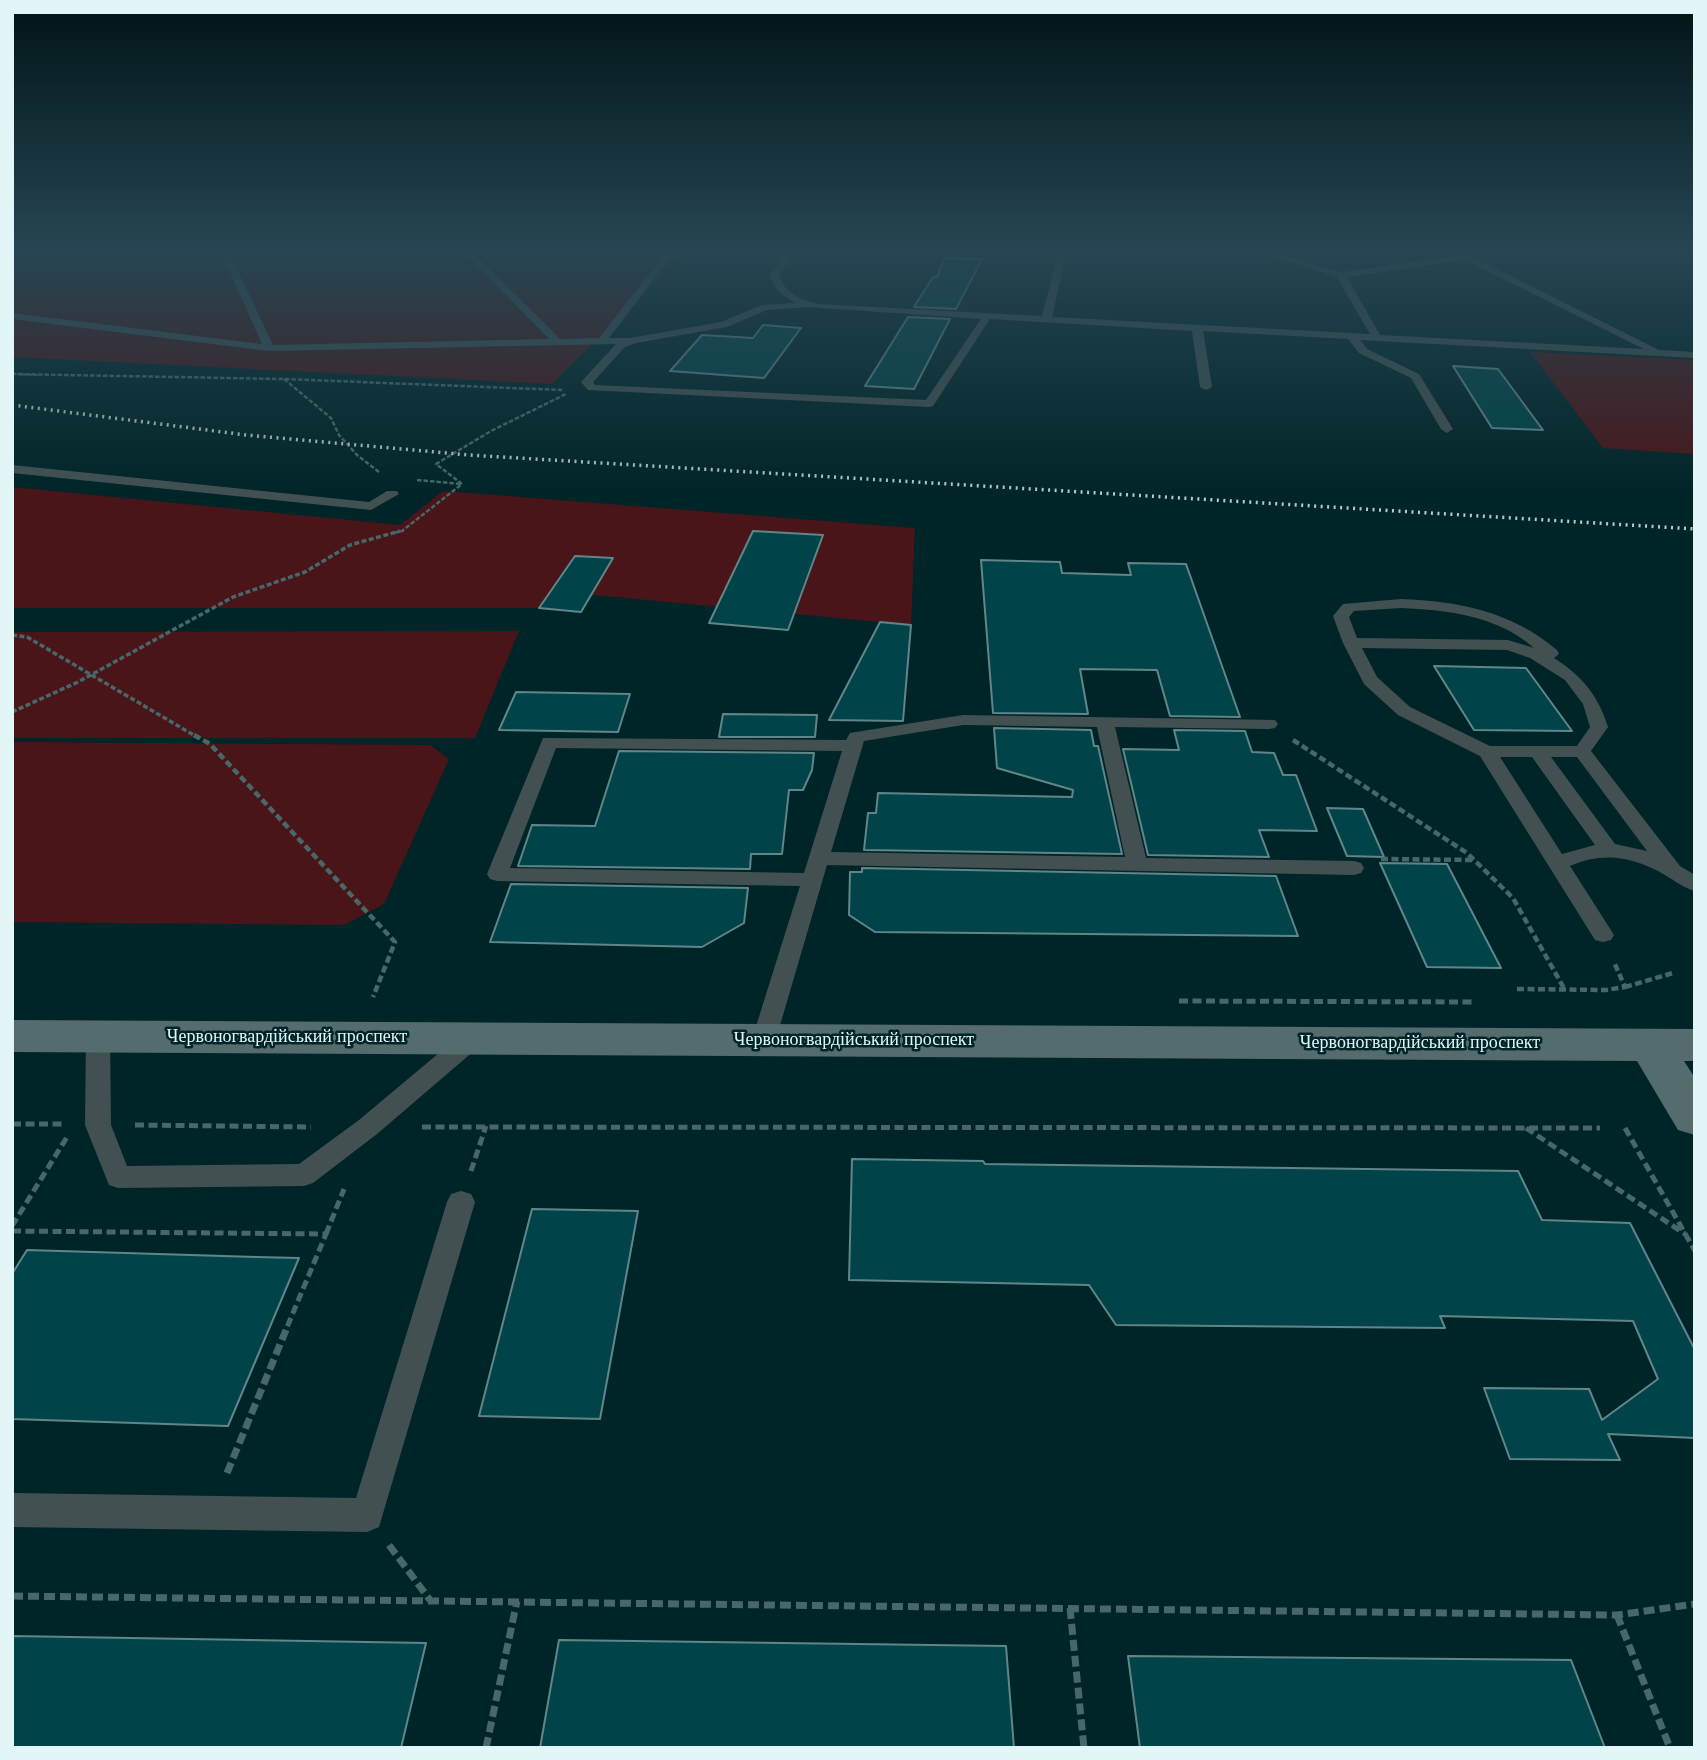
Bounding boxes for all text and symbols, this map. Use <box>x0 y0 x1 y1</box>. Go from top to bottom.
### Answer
street label: Червоногвардійський проспект <box>167 1026 407 1048</box>
street label: Червоногвардійський проспект <box>734 1029 974 1051</box>
street label: Червоногвардійський проспект <box>1300 1032 1540 1054</box>

